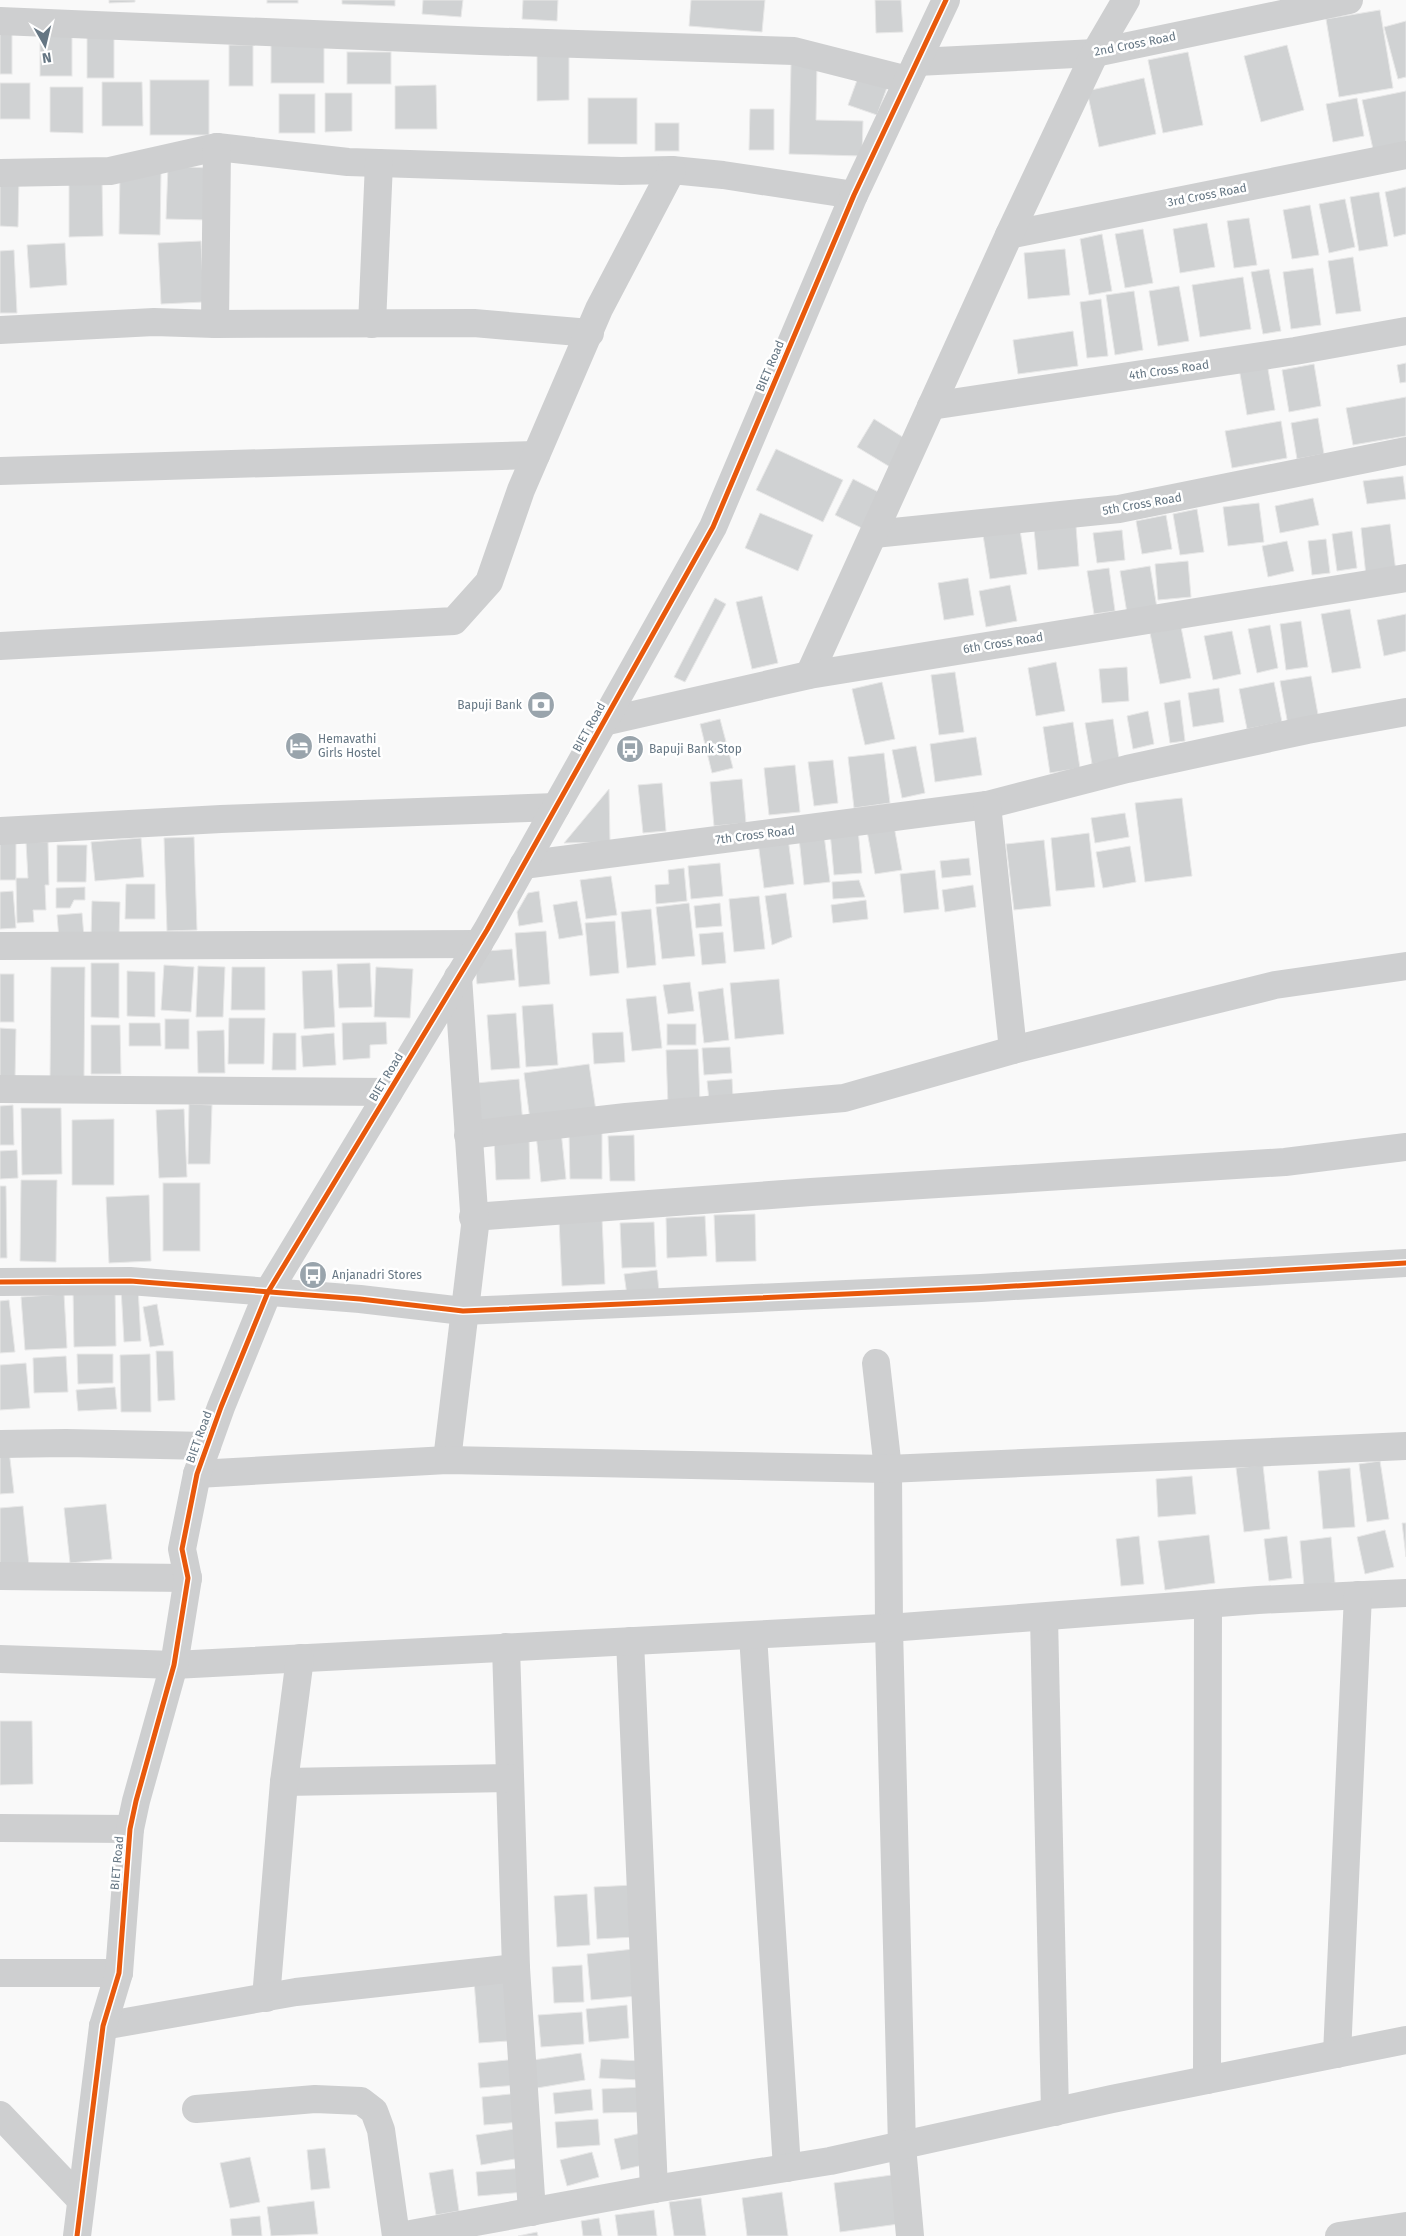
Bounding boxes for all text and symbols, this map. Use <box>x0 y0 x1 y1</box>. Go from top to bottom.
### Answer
north arrow <box>20 20 70 70</box>
street label: 2nd Cross Road <box>1093 29 1177 59</box>
text: N <box>41 48 53 66</box>
street label: 3rd Cross Road <box>1166 180 1248 210</box>
street label: BIET Road <box>753 338 787 394</box>
street label: 4th Cross Road <box>1128 357 1210 383</box>
street label: 5th Cross Road <box>1101 490 1183 518</box>
street label: 6th Cross Road <box>962 630 1044 656</box>
bank icon: Bapuji Bank <box>526 690 556 720</box>
place label: Bapuji Bank <box>457 698 523 712</box>
street label: BIET Road <box>570 700 608 754</box>
hotel icon: Hemavathi Girls Hostel <box>284 731 314 761</box>
place label: Hemavathi Girls Hostel <box>318 732 381 760</box>
bus stop icon: Bapuji Bank Stop <box>615 734 645 764</box>
place label: Bapuji Bank Stop <box>649 742 742 756</box>
street label: 7th Cross Road <box>715 823 795 847</box>
street label: BIET Road <box>366 1050 406 1104</box>
bus stop icon: Anjanadri Stores <box>298 1260 328 1290</box>
place label: Anjanadri Stores <box>332 1268 422 1282</box>
street label: BIET Road <box>183 1409 215 1465</box>
street label: BIET Road <box>108 1835 126 1891</box>

